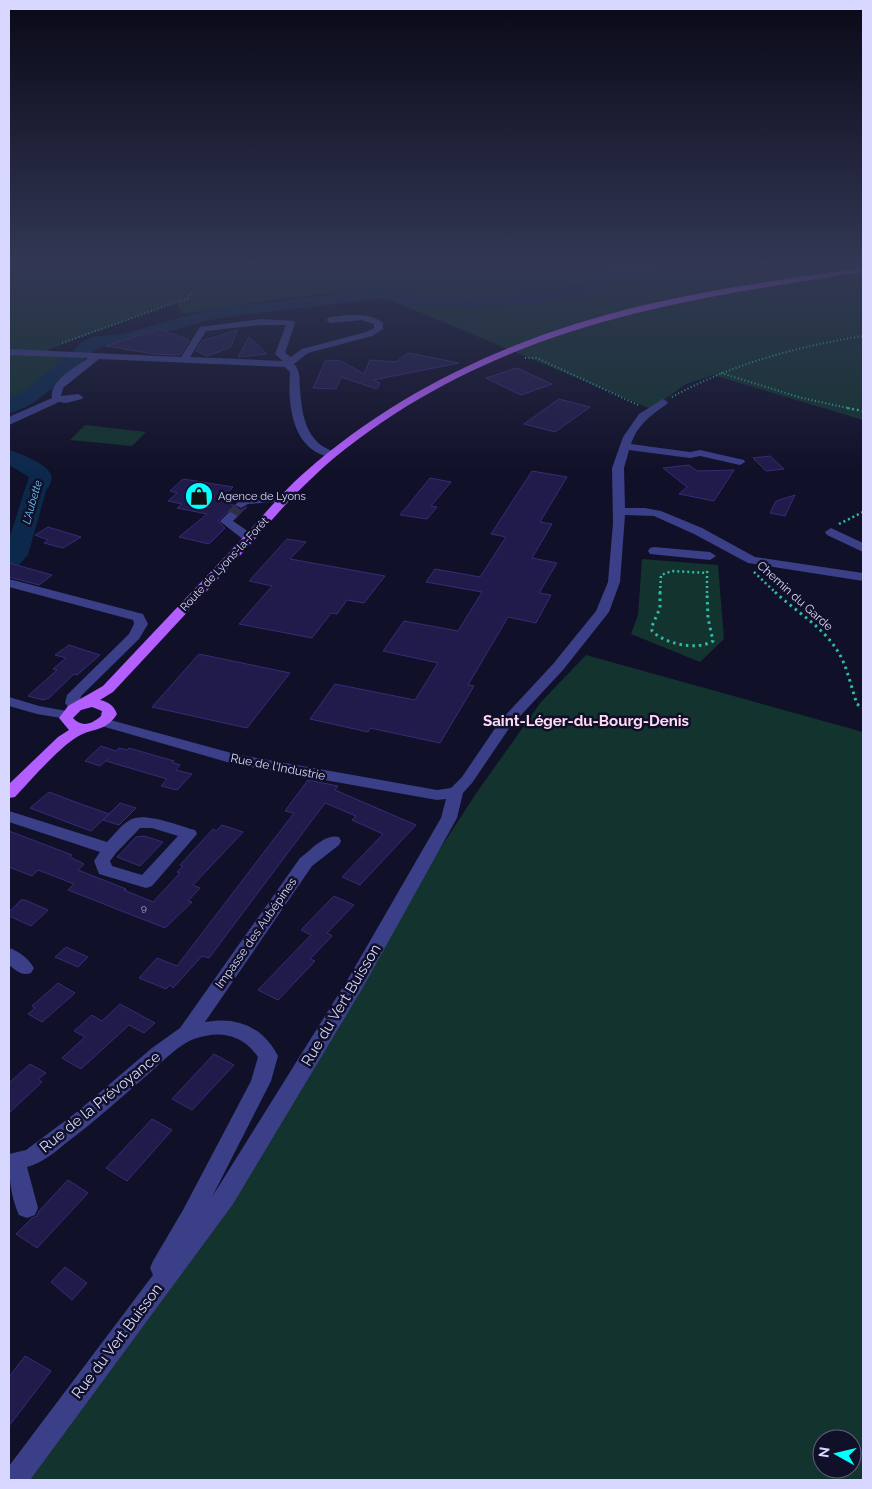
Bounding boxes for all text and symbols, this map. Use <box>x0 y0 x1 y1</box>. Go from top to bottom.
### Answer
water label: L'Aubette <box>20 479 45 526</box>
shop icon: Agence de Lyons <box>184 481 214 511</box>
place label: Agence de Lyons <box>218 490 306 503</box>
street label: Route de Lyons-la-Forêt <box>178 515 271 614</box>
street label: Chemin du Garde <box>754 558 836 634</box>
district label: Saint-Léger-du-Bourg-Denis <box>483 712 689 730</box>
street label: Rue de l'Industrie <box>229 751 327 783</box>
street label: Impasse des Aubépines <box>212 875 300 991</box>
house number: 9 <box>141 902 147 913</box>
street label: Rue du Vert Buisson <box>297 941 385 1069</box>
street label: Rue de la Prévoyance <box>36 1048 164 1156</box>
street label: Rue du Vert Buisson <box>68 1280 166 1402</box>
north arrow <box>812 1429 862 1479</box>
text: N <box>815 1446 833 1459</box>

